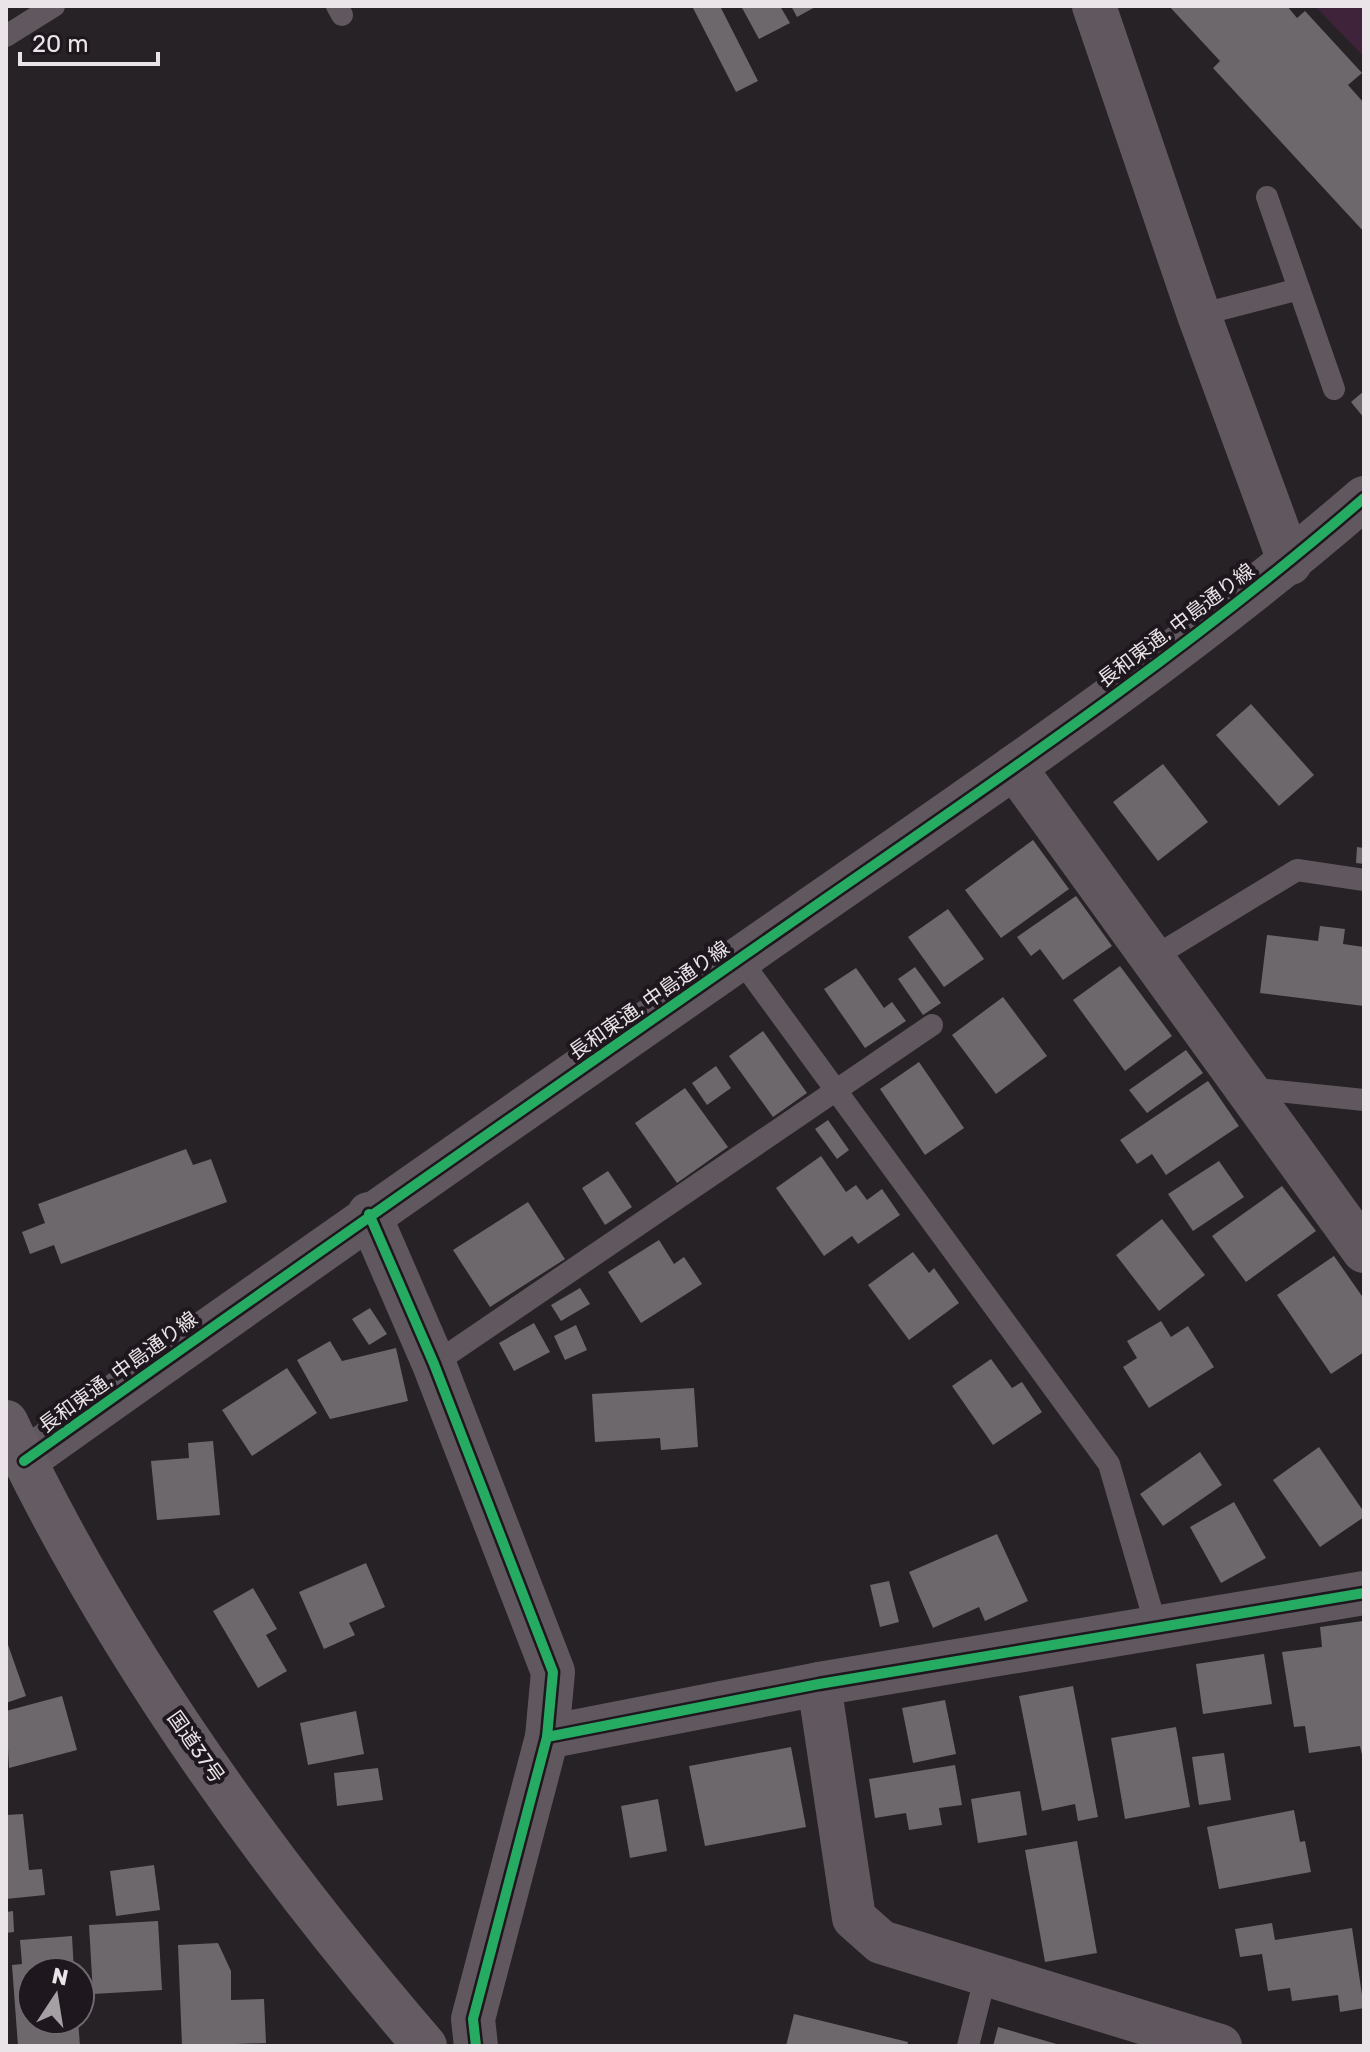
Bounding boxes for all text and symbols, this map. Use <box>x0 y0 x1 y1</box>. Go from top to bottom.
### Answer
scale bar <box>20 16 158 66</box>
text: 20 m <box>32 30 89 58</box>
street label: 長和東通, 中島通り線 <box>1093 558 1259 692</box>
street label: 長和東通, 中島通り線 <box>564 936 734 1064</box>
street label: 長和東通, 中島通り線 <box>34 1306 202 1438</box>
street label: 国道37号 <box>163 1706 229 1788</box>
north arrow <box>16 1956 96 2036</box>
text: N <box>50 1962 71 1992</box>

